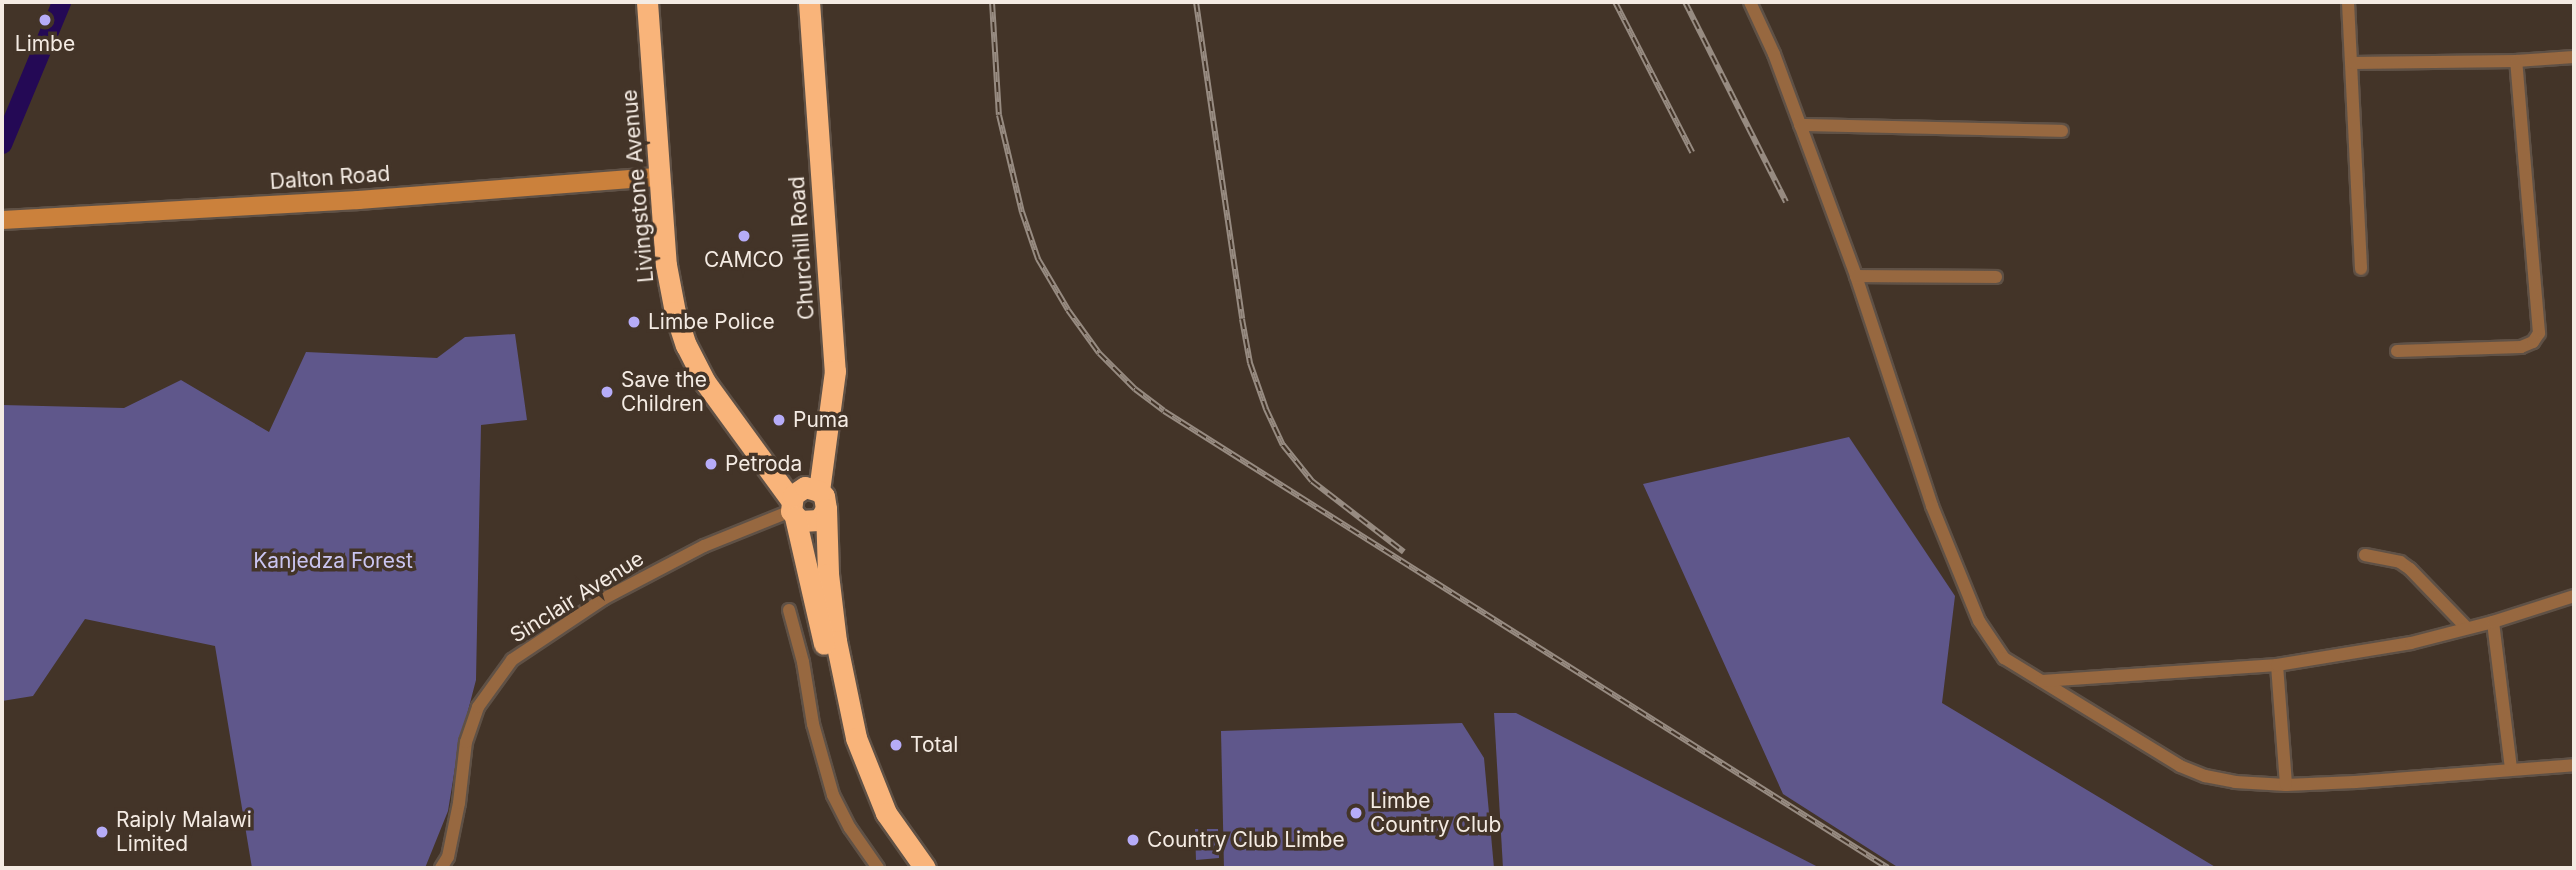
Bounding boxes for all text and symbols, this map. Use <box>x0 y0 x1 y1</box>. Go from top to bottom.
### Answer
marker: Limbe <box>37 12 53 28</box>
place label: Limbe <box>15 31 75 57</box>
street label: Livingstone Avenue <box>617 88 659 284</box>
street label: Dalton Road <box>269 161 391 195</box>
street label: Churchill Road <box>784 175 820 321</box>
marker: CAMCO <box>736 228 752 244</box>
place label: CAMCO <box>704 247 784 273</box>
place label: Limbe Police <box>648 309 775 335</box>
marker: Limbe Police <box>626 314 642 330</box>
place label: Save the Children <box>621 367 707 417</box>
marker: Save the Children <box>599 384 615 400</box>
place label: Puma <box>793 407 849 433</box>
marker: Puma <box>771 412 787 428</box>
place label: Petroda <box>725 451 802 477</box>
marker: Petroda <box>703 456 719 472</box>
street label: Sinclair Avenue <box>506 546 648 648</box>
park label: Kanjedza Forest <box>253 548 413 574</box>
place label: Total <box>910 732 958 758</box>
marker: Total <box>888 737 904 753</box>
place label: Limbe Country Club <box>1370 788 1501 838</box>
marker: Limbe Country Club <box>1348 805 1364 821</box>
place label: Raiply Malawi Limited <box>116 807 252 857</box>
marker: Raiply Malawi Limited <box>94 824 110 840</box>
place label: Country Club Limbe <box>1147 827 1345 853</box>
marker: Country Club Limbe <box>1125 832 1141 848</box>

